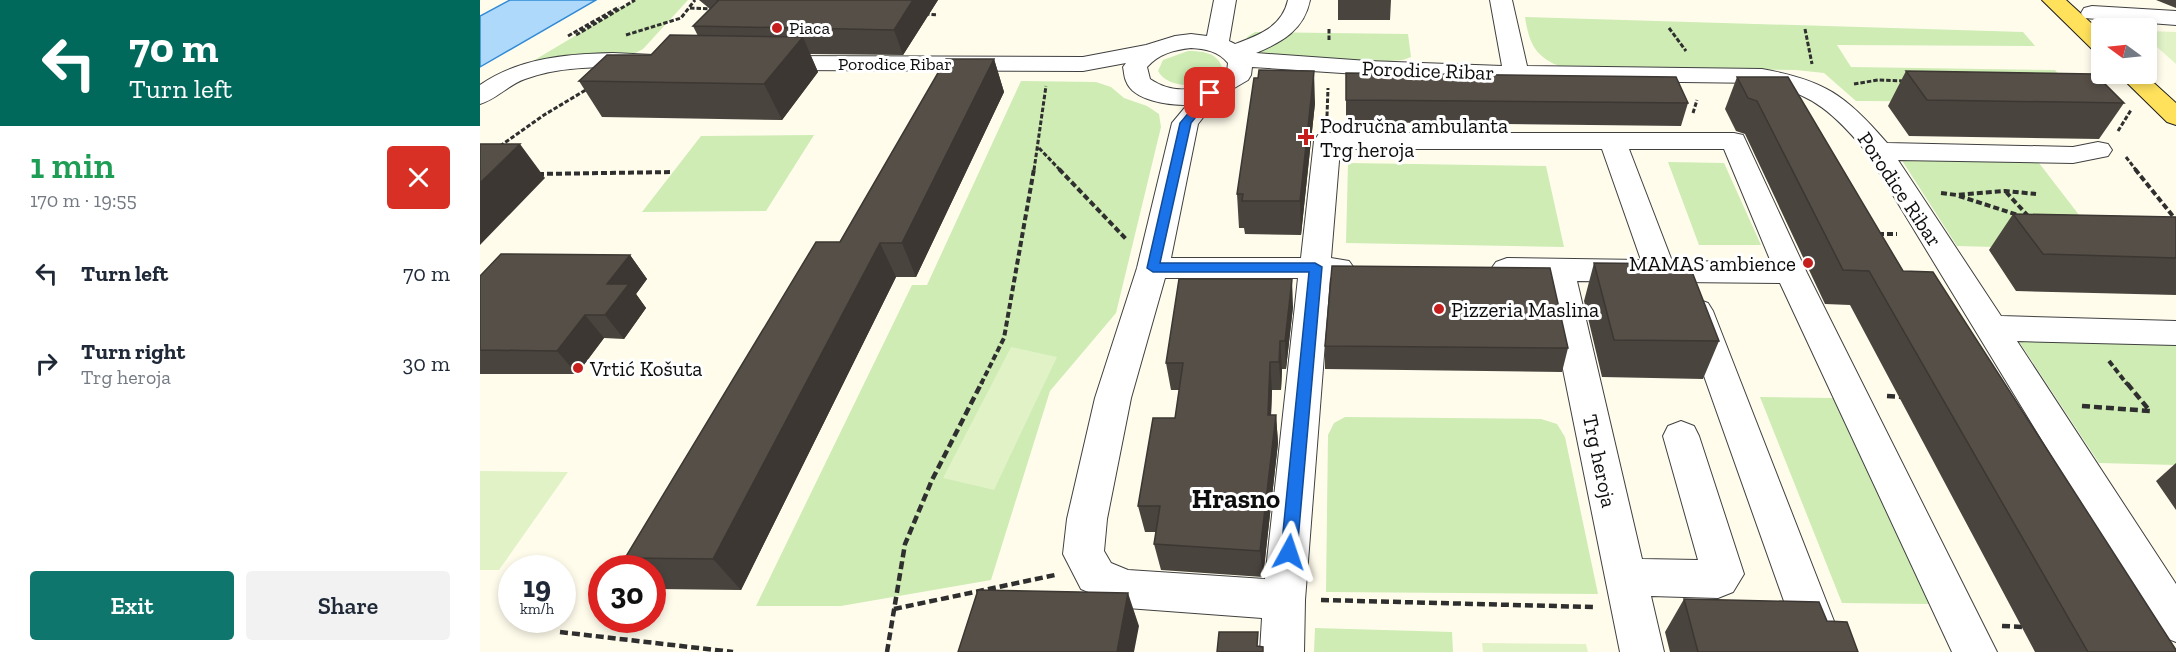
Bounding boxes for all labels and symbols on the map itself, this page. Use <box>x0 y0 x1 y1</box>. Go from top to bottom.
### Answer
place label: Piaca <box>789 17 830 39</box>
north arrow <box>2091 18 2157 84</box>
marker: Piaca <box>770 21 784 35</box>
street label: Porodice Ribar <box>838 53 952 75</box>
street label: Porodice Ribar <box>1361 55 1495 85</box>
pin <box>1184 67 1235 118</box>
place label: Područna ambulanta Trg heroja <box>1320 113 1508 163</box>
street label: Porodice Ribar <box>1853 127 1947 251</box>
marker: Područna ambulanta Trg heroja <box>1297 128 1315 146</box>
place label: MAMAS ambience <box>1629 251 1796 276</box>
marker: MAMAS ambience <box>1801 256 1815 270</box>
place label: Pizzeria Maslina <box>1451 297 1599 322</box>
marker: Pizzeria Maslina <box>1432 302 1446 316</box>
place label: Vrtić Košuta <box>589 356 702 381</box>
marker: Vrtić Košuta <box>571 361 585 375</box>
street label: Trg heroja <box>1577 412 1622 510</box>
district label: Hrasno <box>1192 483 1280 515</box>
position arrow <box>1257 520 1321 584</box>
speed limit sign: 30 <box>588 555 666 633</box>

